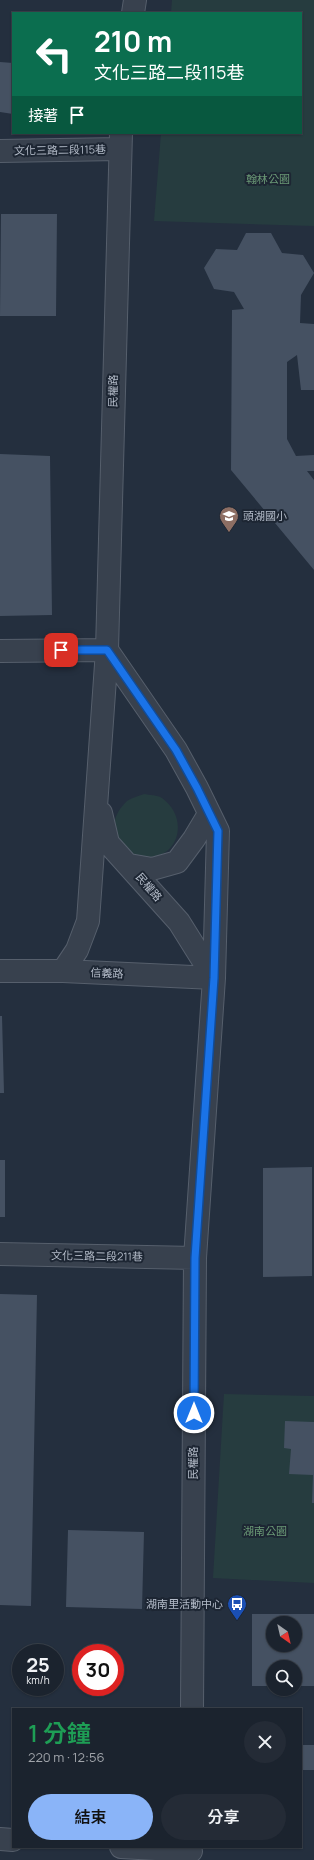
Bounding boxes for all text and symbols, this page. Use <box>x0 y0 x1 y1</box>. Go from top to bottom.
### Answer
text: 210 m <box>94 22 172 60</box>
icon: left <box>28 28 80 80</box>
text: 文化三路二段115巷 <box>94 60 244 84</box>
icon: arrive <box>66 104 88 126</box>
text: 接著 <box>28 105 58 126</box>
street label: 文化三路二段115巷 <box>14 141 106 158</box>
park label: 翰林公園 <box>246 171 290 186</box>
street label: 民權路 <box>105 374 120 408</box>
school or university icon: 頭湖國小 <box>218 505 240 533</box>
place label: 頭湖國小 <box>243 508 287 523</box>
pin <box>44 633 78 667</box>
icon: arrive <box>50 639 72 661</box>
street label: 民權路 <box>133 869 166 904</box>
street label: 信義路 <box>90 964 124 981</box>
street label: 文化三路二段211巷 <box>51 1247 143 1264</box>
position arrow <box>173 1392 215 1434</box>
street label: 民權路 <box>185 1447 200 1480</box>
park label: 湖南公園 <box>243 1523 287 1538</box>
bus stop icon: 湖南里活動中心 <box>226 1593 248 1621</box>
place label: 湖南里活動中心 <box>146 1596 223 1611</box>
north arrow <box>266 1616 302 1652</box>
map controls <box>266 1616 302 1696</box>
speed limit sign: 30 <box>72 1644 124 1696</box>
text: 25 <box>26 1651 50 1678</box>
button: search <box>266 1660 302 1696</box>
text: km/h <box>26 1673 50 1687</box>
text: 1 分鐘 <box>28 1716 91 1749</box>
button: close <box>244 1721 286 1763</box>
text: 220 m · 12:56 <box>28 1748 104 1766</box>
button: 結束 <box>28 1794 153 1840</box>
button: 分享 <box>161 1794 286 1840</box>

